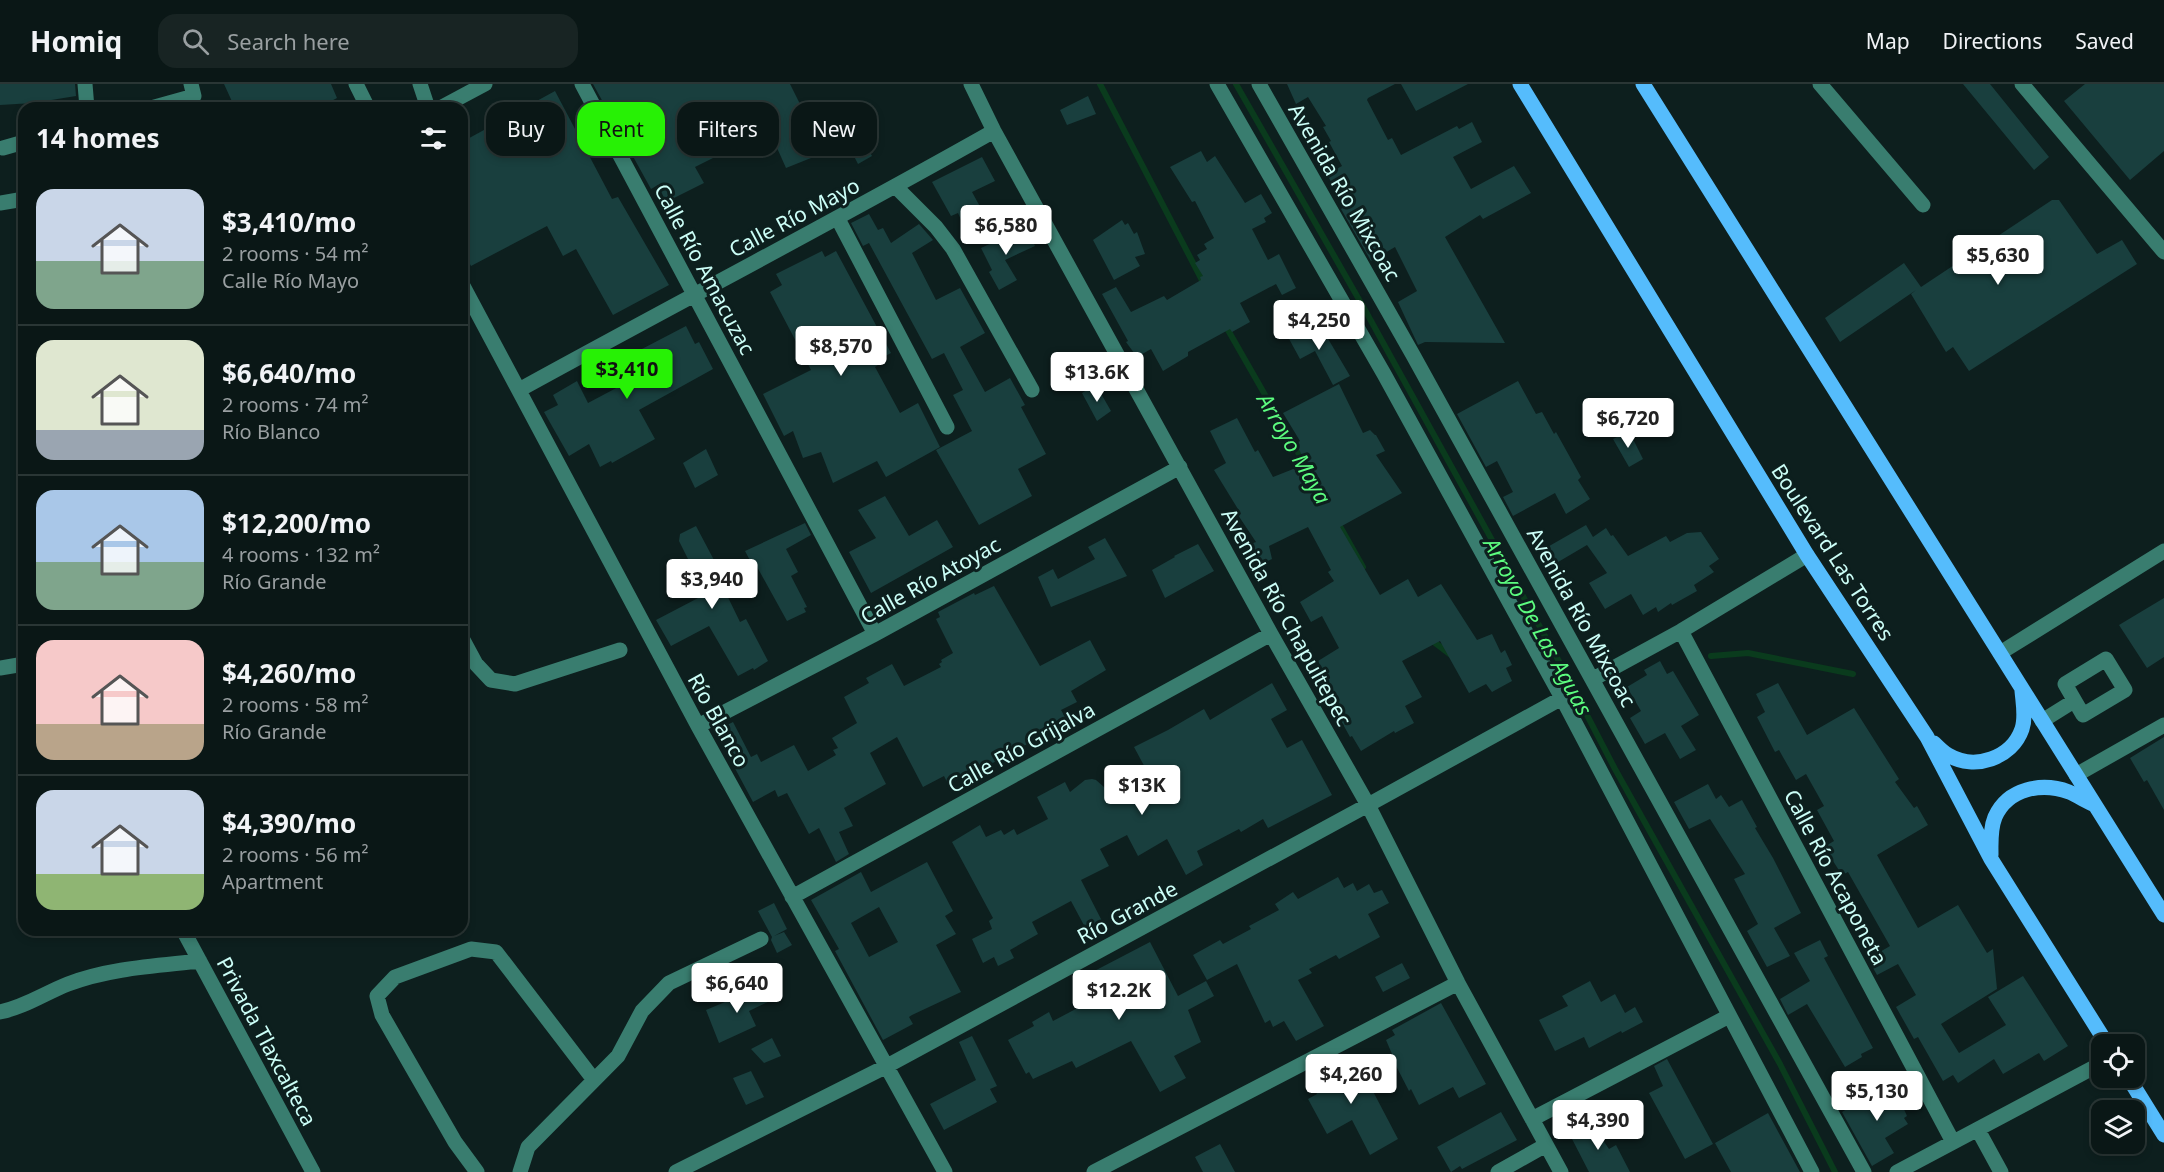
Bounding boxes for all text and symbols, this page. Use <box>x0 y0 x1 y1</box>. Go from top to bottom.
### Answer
search box <box>158 14 578 68</box>
text: Homiq <box>30 22 122 60</box>
icon: search <box>179 25 212 58</box>
text: Search here <box>227 26 350 56</box>
text: Map <box>1866 27 1910 55</box>
text: Directions <box>1943 27 2042 55</box>
text: Saved <box>2075 27 2134 55</box>
street label: Avenida Río Mixcoac <box>1283 98 1407 286</box>
chip: Buy <box>486 102 565 156</box>
chip: Rent <box>577 102 665 156</box>
chip: Filters <box>677 102 779 156</box>
chip: New <box>791 102 877 156</box>
text: 14 homes <box>36 120 160 156</box>
icon: filters <box>417 122 450 155</box>
street label: Calle Río Mayo <box>724 171 864 263</box>
street label: Calle Río Amacuzac <box>648 179 762 359</box>
text: $3,410/mo <box>222 204 356 240</box>
pin: $6,580 <box>957 205 1055 256</box>
text: $6,580 <box>975 211 1037 238</box>
icon: home <box>84 213 156 285</box>
pin: $5,630 <box>1949 235 2047 286</box>
text: 2 rooms · 54 m² <box>222 240 369 267</box>
text: $5,630 <box>1967 241 2029 268</box>
text: Calle Río Mayo <box>222 267 359 294</box>
pin: $4,250 <box>1270 300 1368 351</box>
text: $4,250 <box>1288 306 1350 333</box>
pin: $8,570 <box>792 326 890 377</box>
text: $8,570 <box>810 332 872 359</box>
pin: $3,410 <box>578 349 676 400</box>
pin: $13.6K <box>1048 352 1146 403</box>
text: $6,640/mo <box>222 355 356 391</box>
text: $3,410 <box>596 355 658 382</box>
text: $13.6K <box>1065 358 1129 385</box>
icon: home <box>84 364 156 436</box>
water label: Arroyo Maya <box>1250 385 1339 509</box>
text: 2 rooms · 74 m² <box>222 391 369 418</box>
pin: $6,720 <box>1579 398 1677 449</box>
text: $6,720 <box>1597 404 1659 431</box>
text: Río Blanco <box>222 418 320 445</box>
street label: Boulevard Las Torres <box>1765 458 1901 646</box>
street label: Avenida Río Chapultepec <box>1215 503 1359 731</box>
text: $12,200/mo <box>222 505 371 541</box>
icon: home <box>84 514 156 586</box>
street label: Avenida Río Mixcoac <box>1521 522 1643 712</box>
street label: Calle Río Atoyac <box>855 530 1005 630</box>
water label: Arroyo De Las Aguas <box>1477 530 1601 721</box>
text: 4 rooms · 132 m² <box>222 541 380 568</box>
pin: $3,940 <box>663 559 761 610</box>
text: $3,940 <box>681 565 743 592</box>
text: Río Grande <box>222 568 326 595</box>
text: $4,260/mo <box>222 655 356 691</box>
icon: home <box>84 664 156 736</box>
street label: Río Blanco <box>682 668 756 772</box>
text: 2 rooms · 58 m² <box>222 691 369 718</box>
street label: Calle Río Grijalva <box>942 695 1100 799</box>
text: Río Grande <box>222 718 326 745</box>
pin: $13K <box>1106 765 1178 816</box>
text: $13K <box>1118 771 1166 798</box>
street label: Calle Río Acaponeta <box>1778 784 1894 970</box>
text: $4,390/mo <box>222 805 356 841</box>
icon: home <box>84 814 156 886</box>
text: 2 rooms · 56 m² <box>222 841 369 868</box>
text: Apartment <box>222 868 323 895</box>
street label: Río Grande <box>1072 874 1182 950</box>
street label: Privada Tlaxcalteca <box>211 952 323 1130</box>
pin: $6,640 <box>688 963 786 1014</box>
text: $6,640 <box>706 969 768 996</box>
pin: $12.2K <box>1070 970 1168 1021</box>
text: $12.2K <box>1087 976 1151 1003</box>
map controls <box>2091 1034 2145 1154</box>
button: locate <box>2091 1034 2145 1088</box>
pin: $4,260 <box>1302 1054 1400 1105</box>
text: $4,260 <box>1320 1060 1382 1087</box>
pin: $5,130 <box>1828 1071 1926 1122</box>
text: $5,130 <box>1846 1077 1908 1104</box>
pin: $4,390 <box>1549 1100 1647 1151</box>
button: layers <box>2091 1100 2145 1154</box>
text: $4,390 <box>1567 1106 1629 1133</box>

